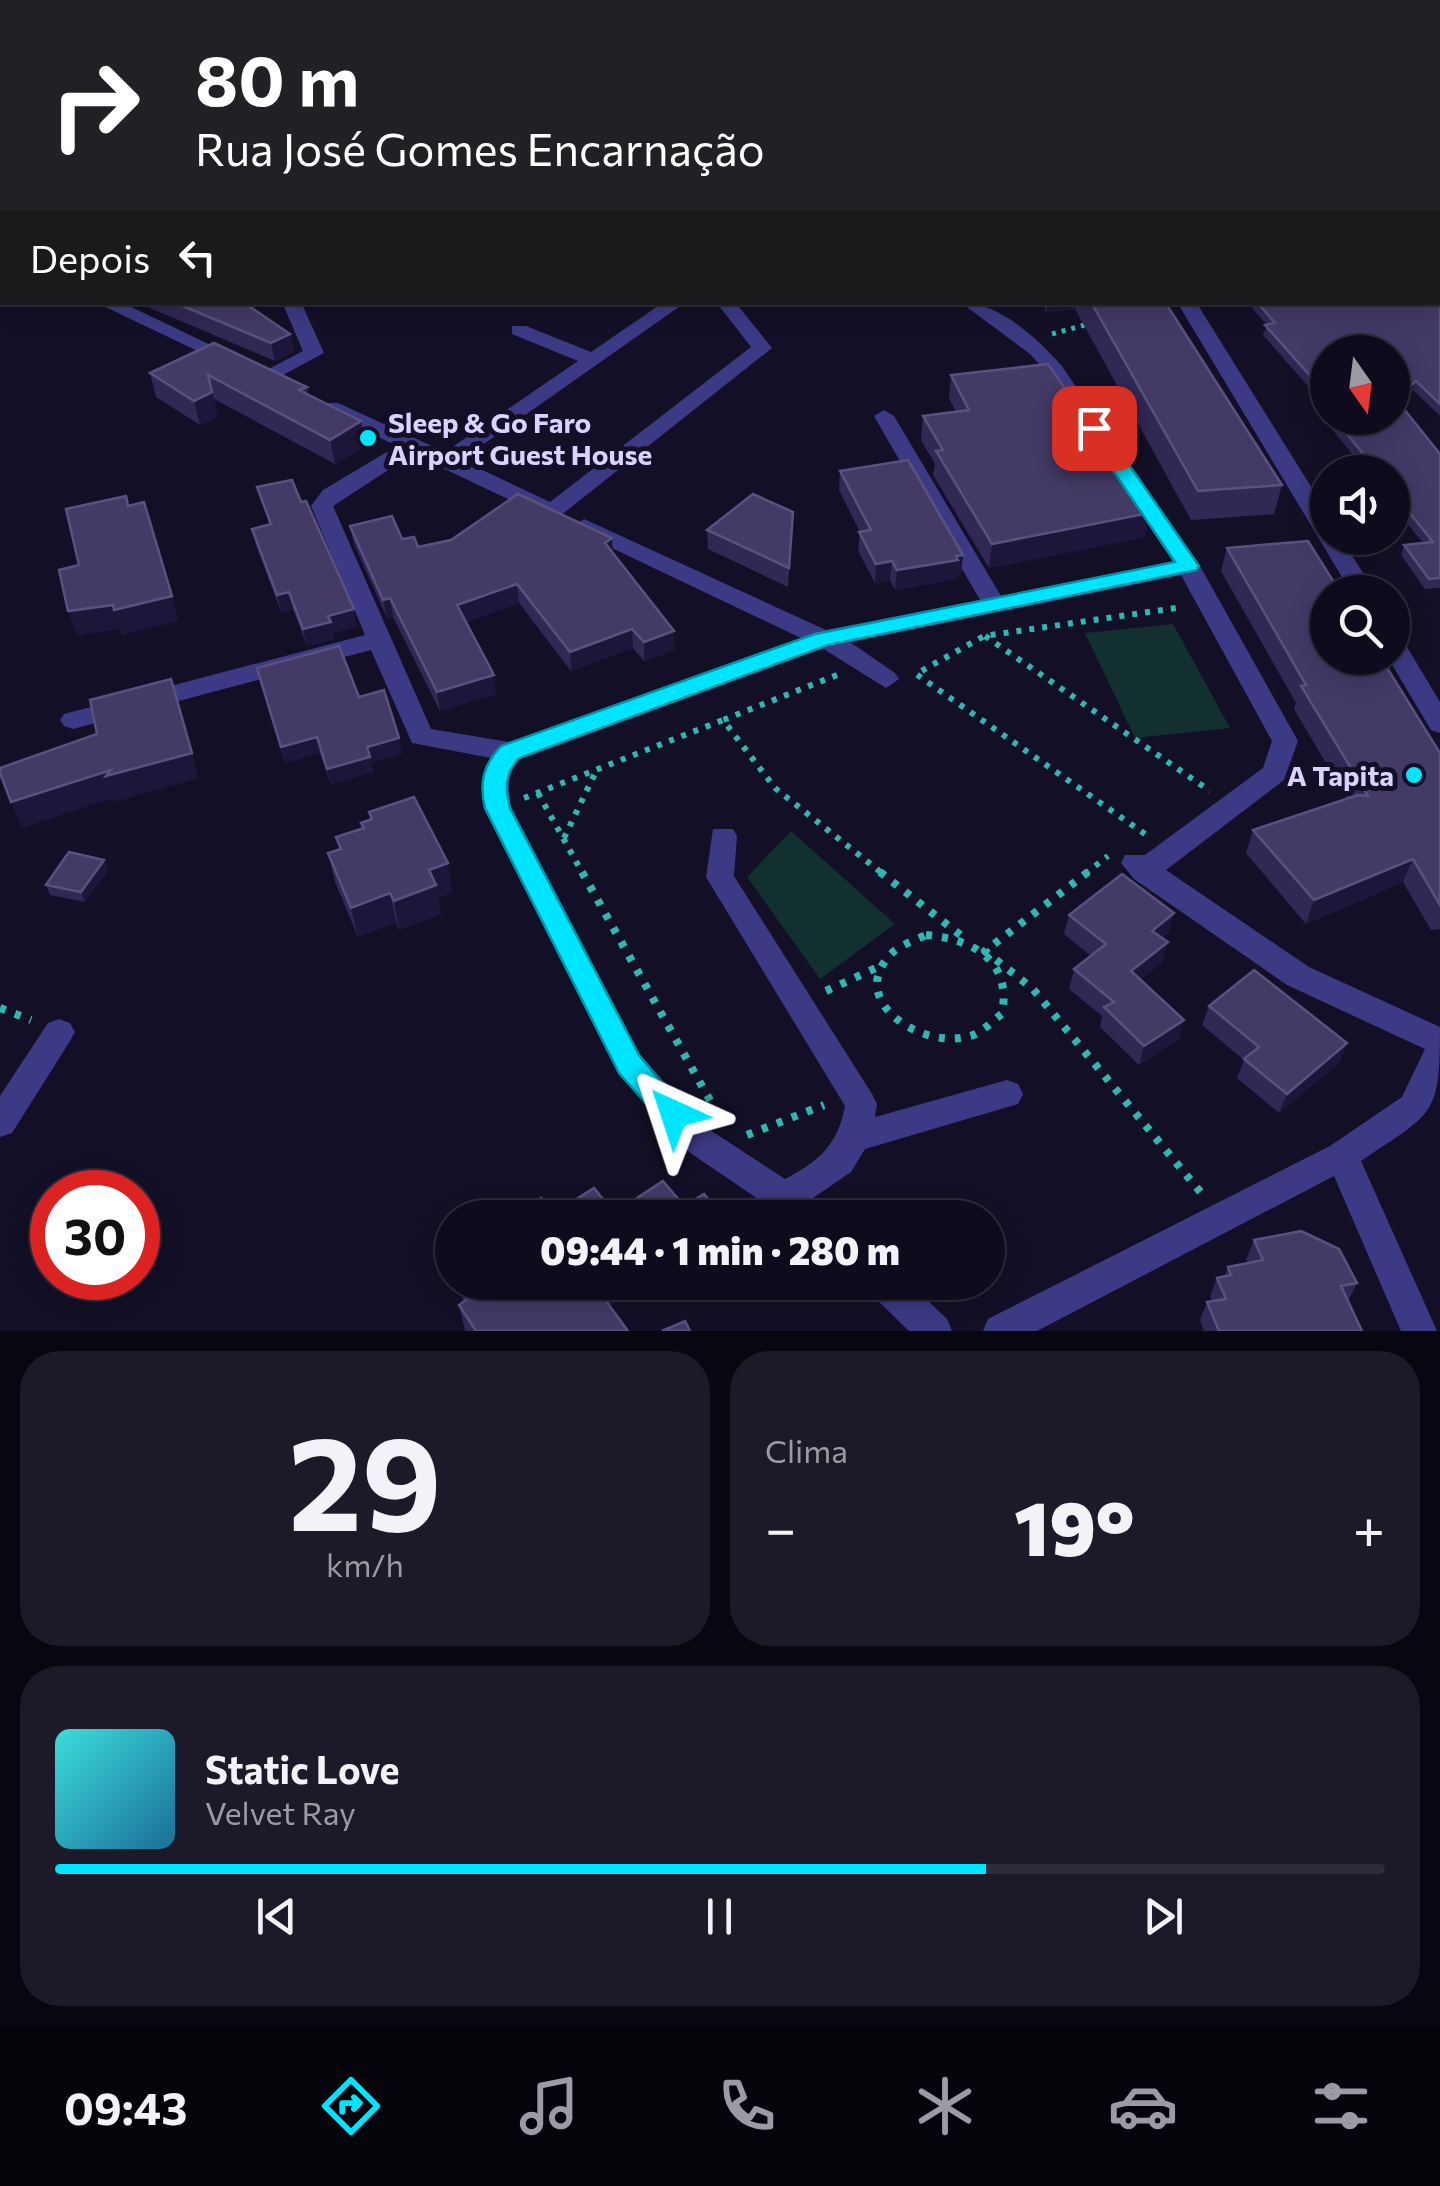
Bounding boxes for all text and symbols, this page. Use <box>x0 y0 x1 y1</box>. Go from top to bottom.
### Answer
text: 80 m <box>195 35 359 120</box>
icon: right <box>30 40 160 170</box>
text: Rua José Gomes Encarnação <box>195 120 765 175</box>
icon: left <box>170 230 225 285</box>
text: Depois <box>30 234 150 281</box>
north arrow <box>1310 335 1410 435</box>
map controls <box>1310 335 1410 675</box>
pin <box>1052 386 1137 471</box>
icon: arrive <box>1067 401 1122 456</box>
place label: Sleep & Go Faro Airport Guest House <box>388 405 652 471</box>
marker: Sleep & Go Faro Airport Guest House <box>357 427 379 449</box>
button: sound <box>1310 455 1410 555</box>
button: search <box>1310 575 1410 675</box>
place label: A Tapita <box>1287 758 1394 792</box>
marker: A Tapita <box>1403 764 1425 786</box>
position arrow <box>622 1062 726 1166</box>
speed limit sign: 30 <box>30 1170 160 1300</box>
text: 09:44 · 1 min · 280 m <box>540 1226 900 1273</box>
text: 29 <box>288 1399 442 1558</box>
text: Clima <box>765 1430 848 1470</box>
text: 19° <box>1014 1480 1135 1571</box>
text: − <box>765 1493 796 1560</box>
text: + <box>1353 1493 1385 1560</box>
text: km/h <box>326 1544 404 1584</box>
text: Static Love <box>205 1745 400 1792</box>
text: Velvet Ray <box>205 1792 356 1832</box>
icon: previous <box>249 1889 304 1944</box>
icon: pause <box>692 1889 747 1944</box>
icon: next <box>1136 1889 1191 1944</box>
icon: directions <box>316 2071 386 2141</box>
icon: music <box>514 2071 584 2141</box>
icon: phone <box>712 2071 782 2141</box>
icon: climate <box>910 2071 980 2141</box>
icon: car <box>1108 2071 1178 2141</box>
icon: filters <box>1306 2071 1376 2141</box>
text: 09:43 <box>64 2079 187 2134</box>

